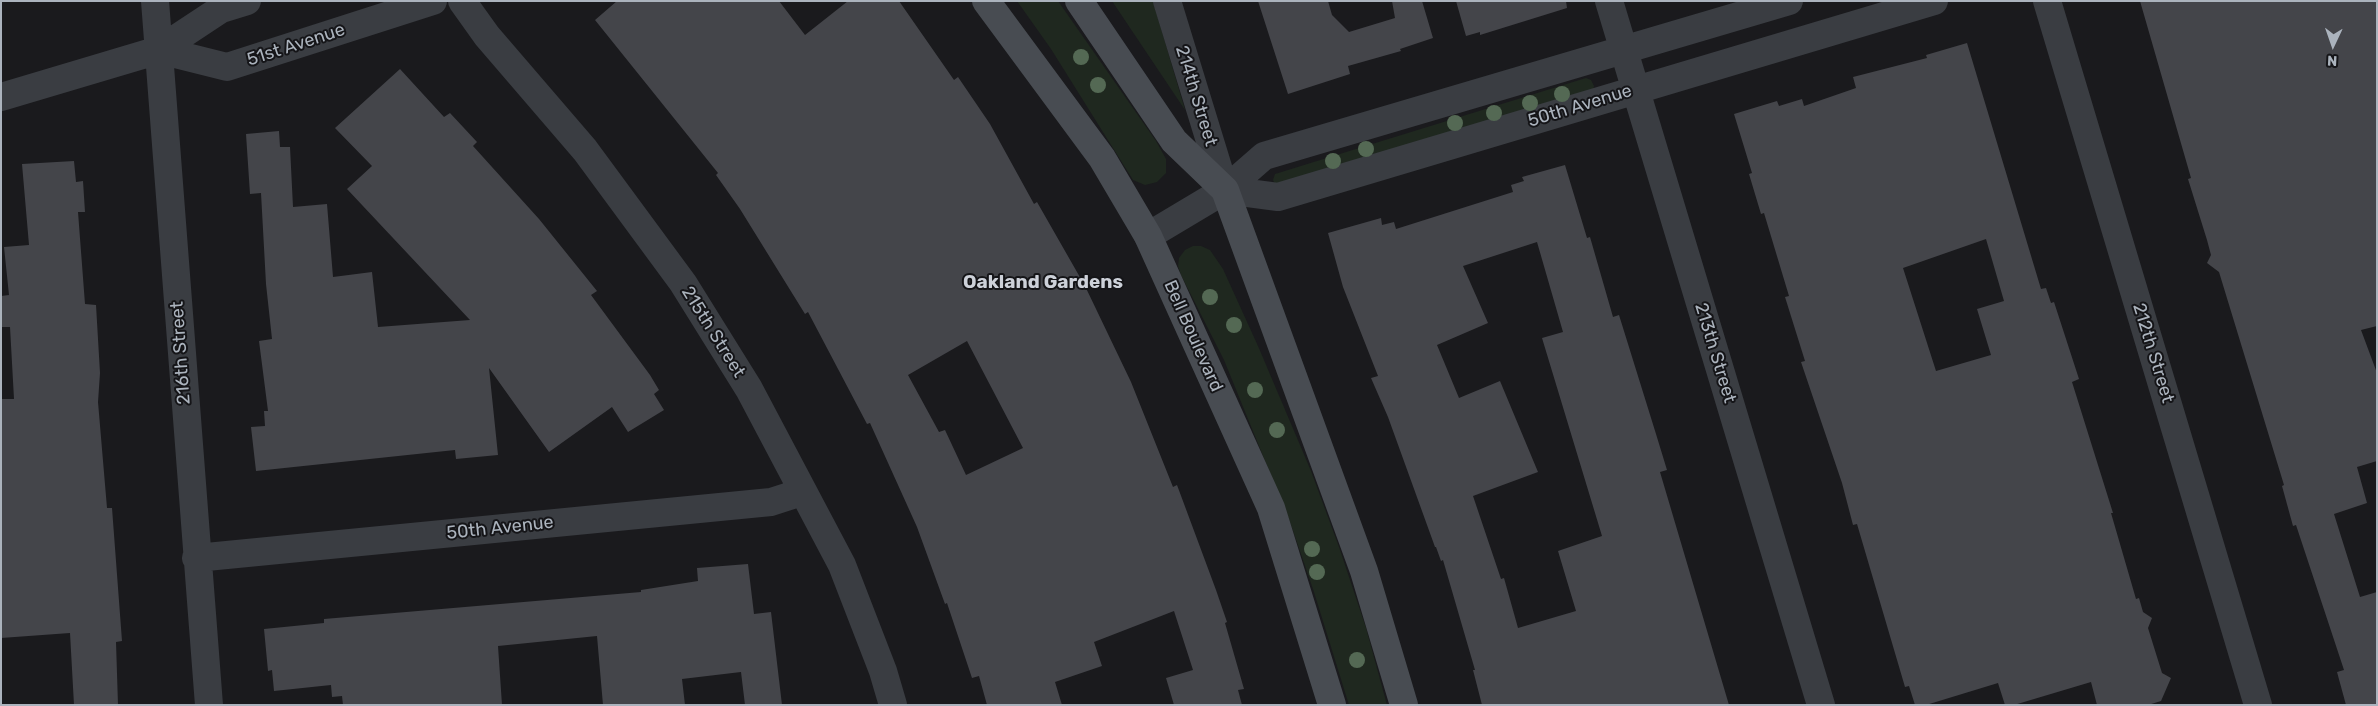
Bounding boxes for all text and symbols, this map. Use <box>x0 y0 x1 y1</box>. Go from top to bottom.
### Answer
street label: 51st Avenue <box>244 19 348 71</box>
north arrow <box>2308 20 2358 70</box>
street label: 214th Street <box>1170 43 1222 149</box>
text: N <box>2327 52 2338 69</box>
street label: 50th Avenue <box>1525 80 1635 132</box>
district label: Oakland Gardens <box>963 272 1123 294</box>
street label: Bell Boulevard <box>1159 277 1227 395</box>
street label: 215th Street <box>676 282 750 382</box>
street label: 213th Street <box>1690 300 1740 406</box>
street label: 212th Street <box>2128 300 2178 406</box>
street label: 216th Street <box>167 301 195 405</box>
street label: 50th Avenue <box>445 512 555 544</box>

